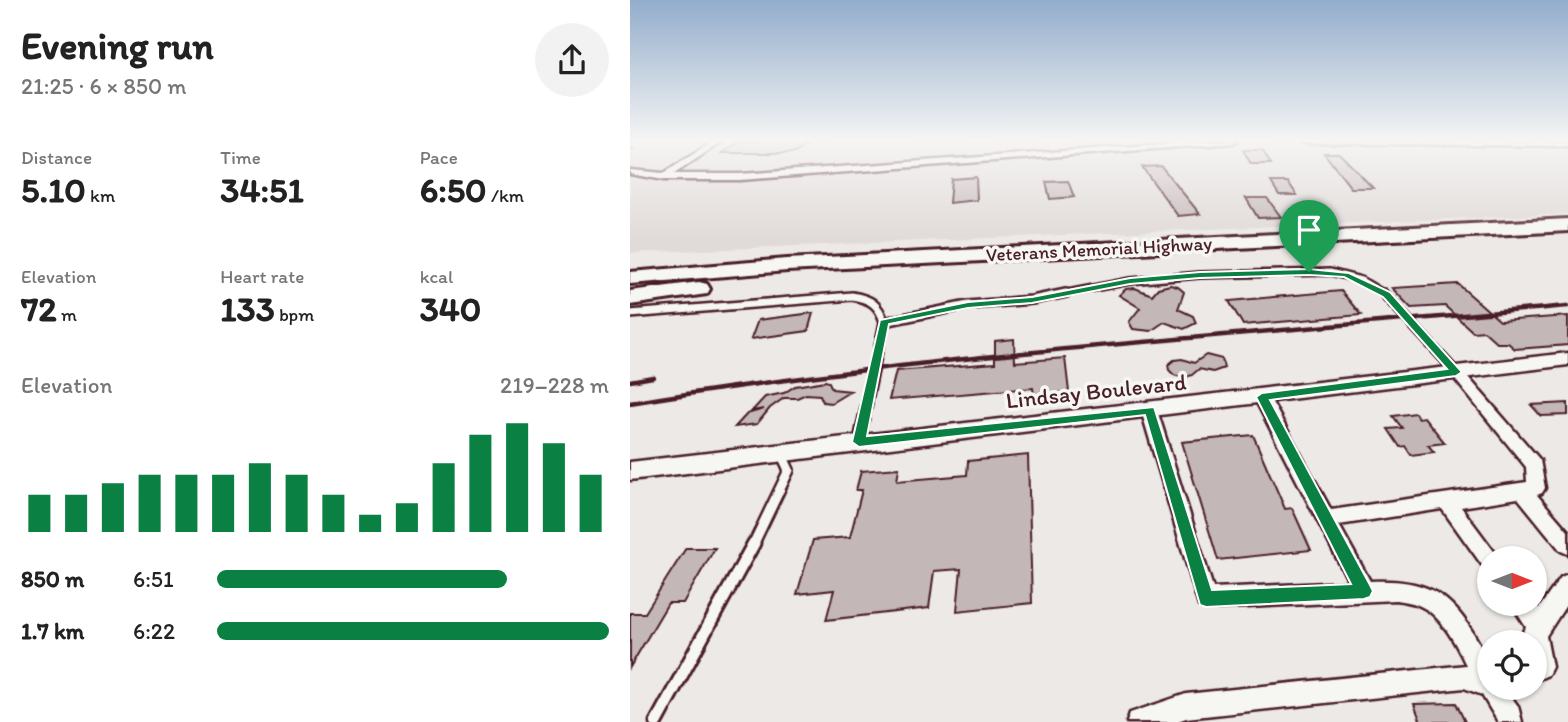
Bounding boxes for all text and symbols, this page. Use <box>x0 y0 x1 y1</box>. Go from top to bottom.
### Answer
text: Evening run <box>21 23 214 69</box>
button: share <box>535 23 609 97</box>
text: 21:25 · 6 × 850 m <box>21 72 187 100</box>
text: Distance <box>21 146 92 169</box>
text: Time <box>220 146 261 169</box>
text: Pace <box>420 146 458 169</box>
text: 5.10 <box>21 169 86 211</box>
text: 34:51 <box>220 169 304 211</box>
text: 6:50 <box>420 169 487 211</box>
text: km <box>86 184 115 207</box>
text: /km <box>487 184 524 207</box>
pin <box>1279 200 1339 272</box>
icon: arrive <box>1290 211 1328 249</box>
street label: Veterans Memorial Highway <box>985 232 1213 266</box>
text: Elevation <box>21 265 97 288</box>
text: Heart rate <box>220 265 304 288</box>
text: kcal <box>420 265 453 288</box>
text: 72 <box>21 288 57 330</box>
text: 133 <box>220 288 275 330</box>
text: 340 <box>420 288 481 330</box>
text: m <box>57 303 77 326</box>
text: bpm <box>275 303 314 326</box>
street label: Lindsay Boulevard <box>1004 368 1188 414</box>
text: Elevation <box>21 371 112 399</box>
text: 219–228 m <box>500 371 609 399</box>
north arrow <box>1477 546 1547 616</box>
map controls <box>1477 546 1547 700</box>
text: 850 m <box>21 565 84 593</box>
text: 6:51 <box>133 565 174 593</box>
text: 1.7 km <box>21 617 84 645</box>
text: 6:22 <box>133 617 175 645</box>
button: locate <box>1477 630 1547 700</box>

